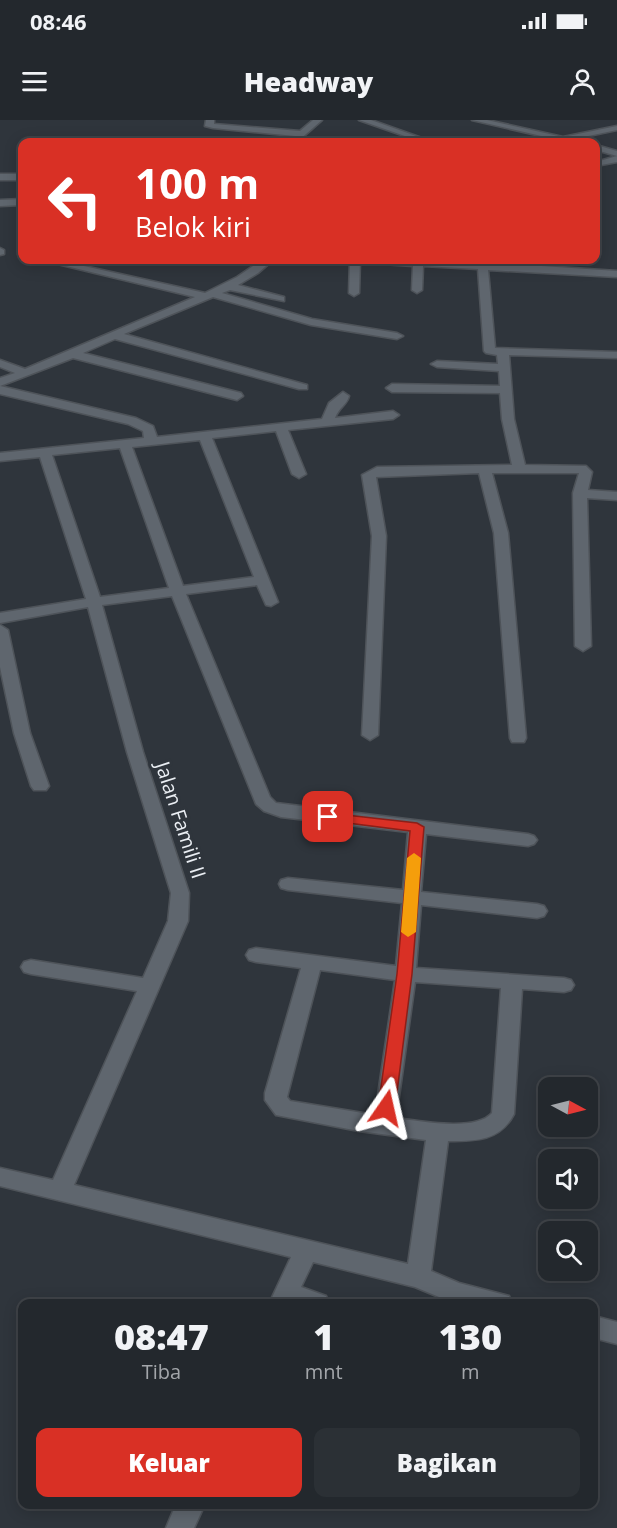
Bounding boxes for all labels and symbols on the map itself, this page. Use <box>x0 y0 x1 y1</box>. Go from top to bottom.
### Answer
street label: Jalan Famili II <box>149 756 213 882</box>
pin <box>302 791 353 842</box>
position arrow <box>354 1076 418 1140</box>
north arrow <box>538 1077 598 1137</box>

